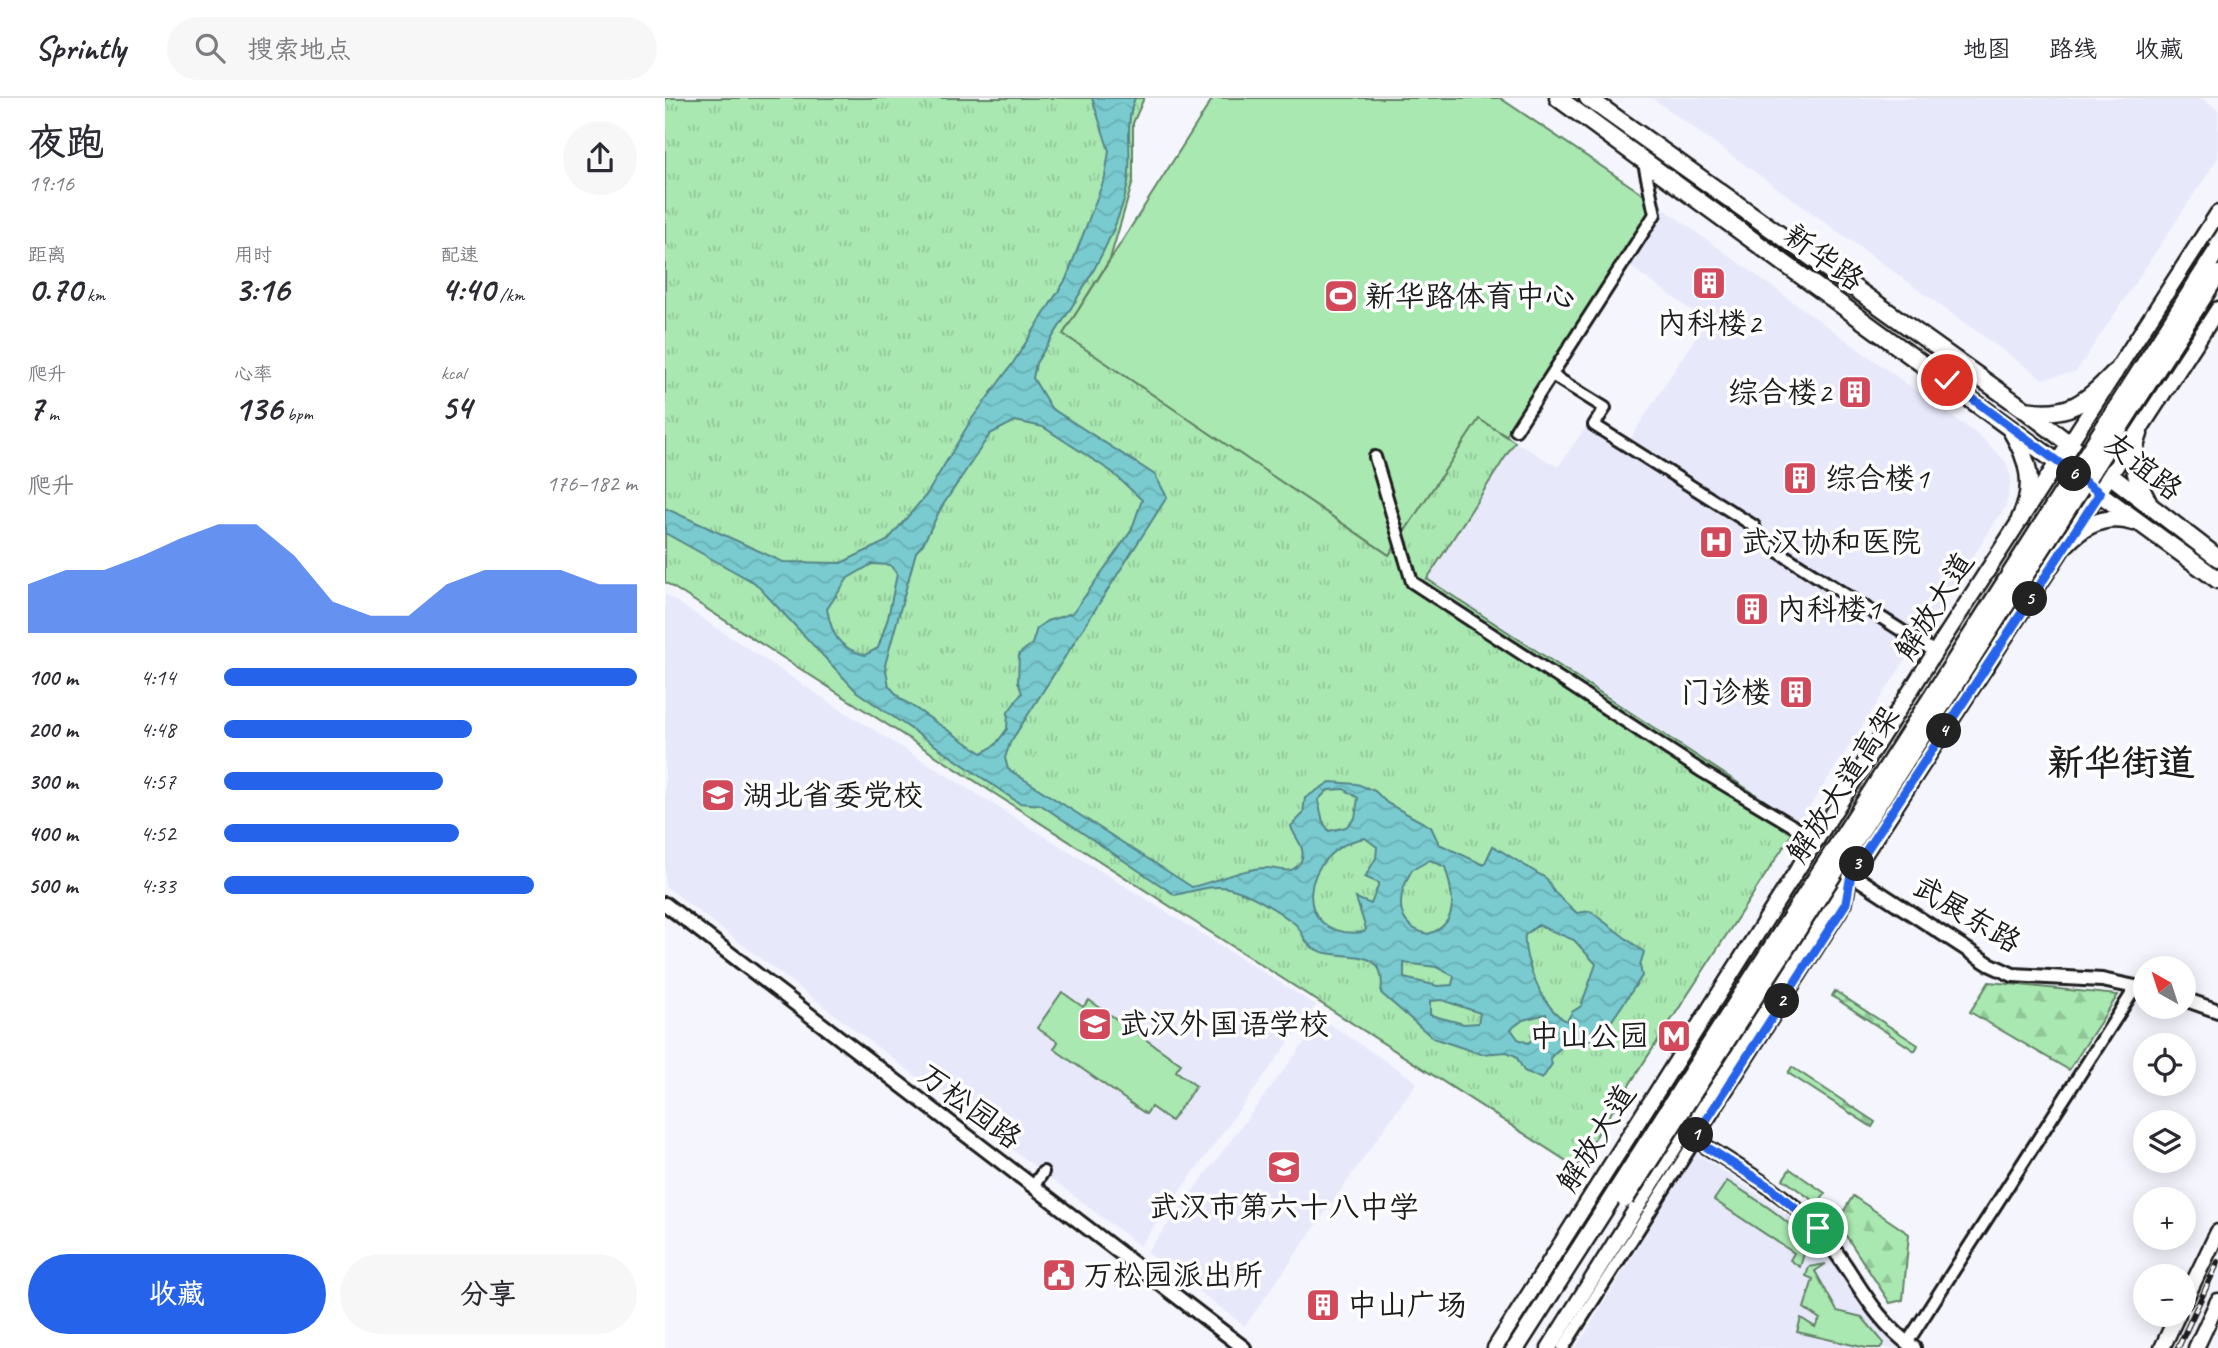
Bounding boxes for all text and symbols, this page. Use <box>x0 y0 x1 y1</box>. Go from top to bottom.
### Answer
search box <box>167 17 657 80</box>
text: Sprintly <box>35 27 125 69</box>
icon: search <box>191 29 229 67</box>
text: 搜索地点 <box>247 33 351 66</box>
text: 地图 <box>1963 34 2011 64</box>
text: 路线 <box>2049 34 2097 64</box>
text: 收藏 <box>2135 34 2183 64</box>
text: 夜跑 <box>28 119 104 166</box>
button: share <box>563 121 637 195</box>
text: 19:16 <box>28 169 74 198</box>
street label: 新华路 <box>1776 215 1872 299</box>
text: 距离 <box>28 243 66 267</box>
text: 用时 <box>234 243 272 267</box>
text: 配速 <box>441 243 479 267</box>
building icon: 内科楼2 <box>1690 264 1728 302</box>
text: 0.70 <box>28 267 82 312</box>
text: 3:16 <box>234 267 289 312</box>
text: 4:40 <box>441 267 495 312</box>
sports icon: 新华路体育中心 <box>1322 277 1360 315</box>
place label: 新华路体育中心 <box>1365 277 1575 315</box>
text: km <box>82 283 105 307</box>
text: /km <box>495 283 524 307</box>
place label: 内科楼2 <box>1657 304 1763 342</box>
pin <box>1917 350 1977 410</box>
text: kcal <box>441 361 466 385</box>
icon: check <box>1928 361 1966 399</box>
text: 爬升 <box>28 362 66 386</box>
text: 心率 <box>234 362 272 386</box>
place label: 综合楼2 <box>1728 373 1833 411</box>
building icon: 综合楼2 <box>1836 373 1874 411</box>
text: 54 <box>441 385 472 430</box>
text: 7 <box>28 386 44 431</box>
text: 136 <box>234 386 282 431</box>
text: m <box>44 402 59 426</box>
text: bpm <box>282 402 313 426</box>
street label: 友谊路 <box>2096 423 2190 509</box>
pin: 6 <box>2057 456 2091 492</box>
building icon: 综合楼1 <box>1781 459 1819 497</box>
place label: 综合楼1 <box>1825 459 1930 497</box>
text: 6 <box>2069 461 2078 485</box>
text: 176–182 m <box>546 469 637 498</box>
text: 爬升 <box>28 471 74 500</box>
hospital icon: 武汉协和医院 <box>1697 523 1735 561</box>
place label: 武汉协和医院 <box>1741 523 1921 561</box>
street label: 解放大道 <box>1886 545 1982 667</box>
pin: 5 <box>2013 582 2047 616</box>
text: 5 <box>2025 586 2034 610</box>
building icon: 内科楼1 <box>1733 590 1771 628</box>
place label: 内科楼1 <box>1777 590 1882 628</box>
text: 100 m <box>28 663 78 692</box>
text: 4:14 <box>140 663 176 692</box>
place label: 门诊楼 <box>1681 673 1771 711</box>
building icon: 门诊楼 <box>1777 673 1815 711</box>
street label: 解放大道高架 <box>1778 698 1908 870</box>
pin: 4 <box>1927 714 1961 748</box>
text: 200 m <box>28 715 78 744</box>
text: 4:48 <box>140 715 176 744</box>
text: 4 <box>1939 718 1948 742</box>
district label: 新华街道 <box>2047 739 2195 786</box>
text: 300 m <box>28 767 78 796</box>
text: 4:57 <box>140 767 176 796</box>
school or university icon: 湖北省委党校 <box>699 776 737 814</box>
place label: 湖北省委党校 <box>743 776 923 814</box>
text: 400 m <box>28 819 78 848</box>
text: 4:52 <box>140 819 176 848</box>
pin: 3 <box>1839 846 1875 882</box>
text: 3 <box>1852 851 1861 875</box>
street label: 武展东路 <box>1906 867 2028 961</box>
text: 500 m <box>28 871 77 900</box>
text: 4:33 <box>140 871 176 900</box>
north arrow <box>2133 956 2196 1018</box>
map controls <box>2133 956 2196 1327</box>
pin: 2 <box>1765 984 1799 1018</box>
text: 2 <box>1777 988 1786 1012</box>
school or university icon: 武汉外国语学校 <box>1076 1005 1114 1043</box>
place label: 武汉外国语学校 <box>1119 1005 1329 1043</box>
place label: 中山公园 <box>1529 1017 1649 1055</box>
metro station icon: 中山公园 <box>1655 1017 1693 1055</box>
button: locate <box>2133 1033 2196 1096</box>
street label: 万松园路 <box>911 1055 1029 1157</box>
street label: 解放大道 <box>1548 1077 1644 1199</box>
button: layers <box>2133 1110 2196 1173</box>
pin: 1 <box>1679 1118 1713 1152</box>
text: 1 <box>1691 1122 1700 1146</box>
school or university icon: 武汉市第六十八中学 <box>1265 1148 1303 1186</box>
button: + <box>2133 1187 2196 1250</box>
place label: 武汉市第六十八中学 <box>1149 1188 1419 1226</box>
pin <box>1788 1198 1848 1258</box>
icon: arrive <box>1799 1209 1837 1247</box>
button: 收藏 <box>28 1254 326 1334</box>
button: 分享 <box>340 1254 637 1334</box>
public building icon: 万松园派出所 <box>1040 1256 1078 1294</box>
place label: 万松园派出所 <box>1083 1256 1263 1294</box>
button: − <box>2133 1264 2196 1327</box>
building icon: 中山广场 <box>1304 1286 1342 1324</box>
place label: 中山广场 <box>1347 1286 1467 1324</box>

